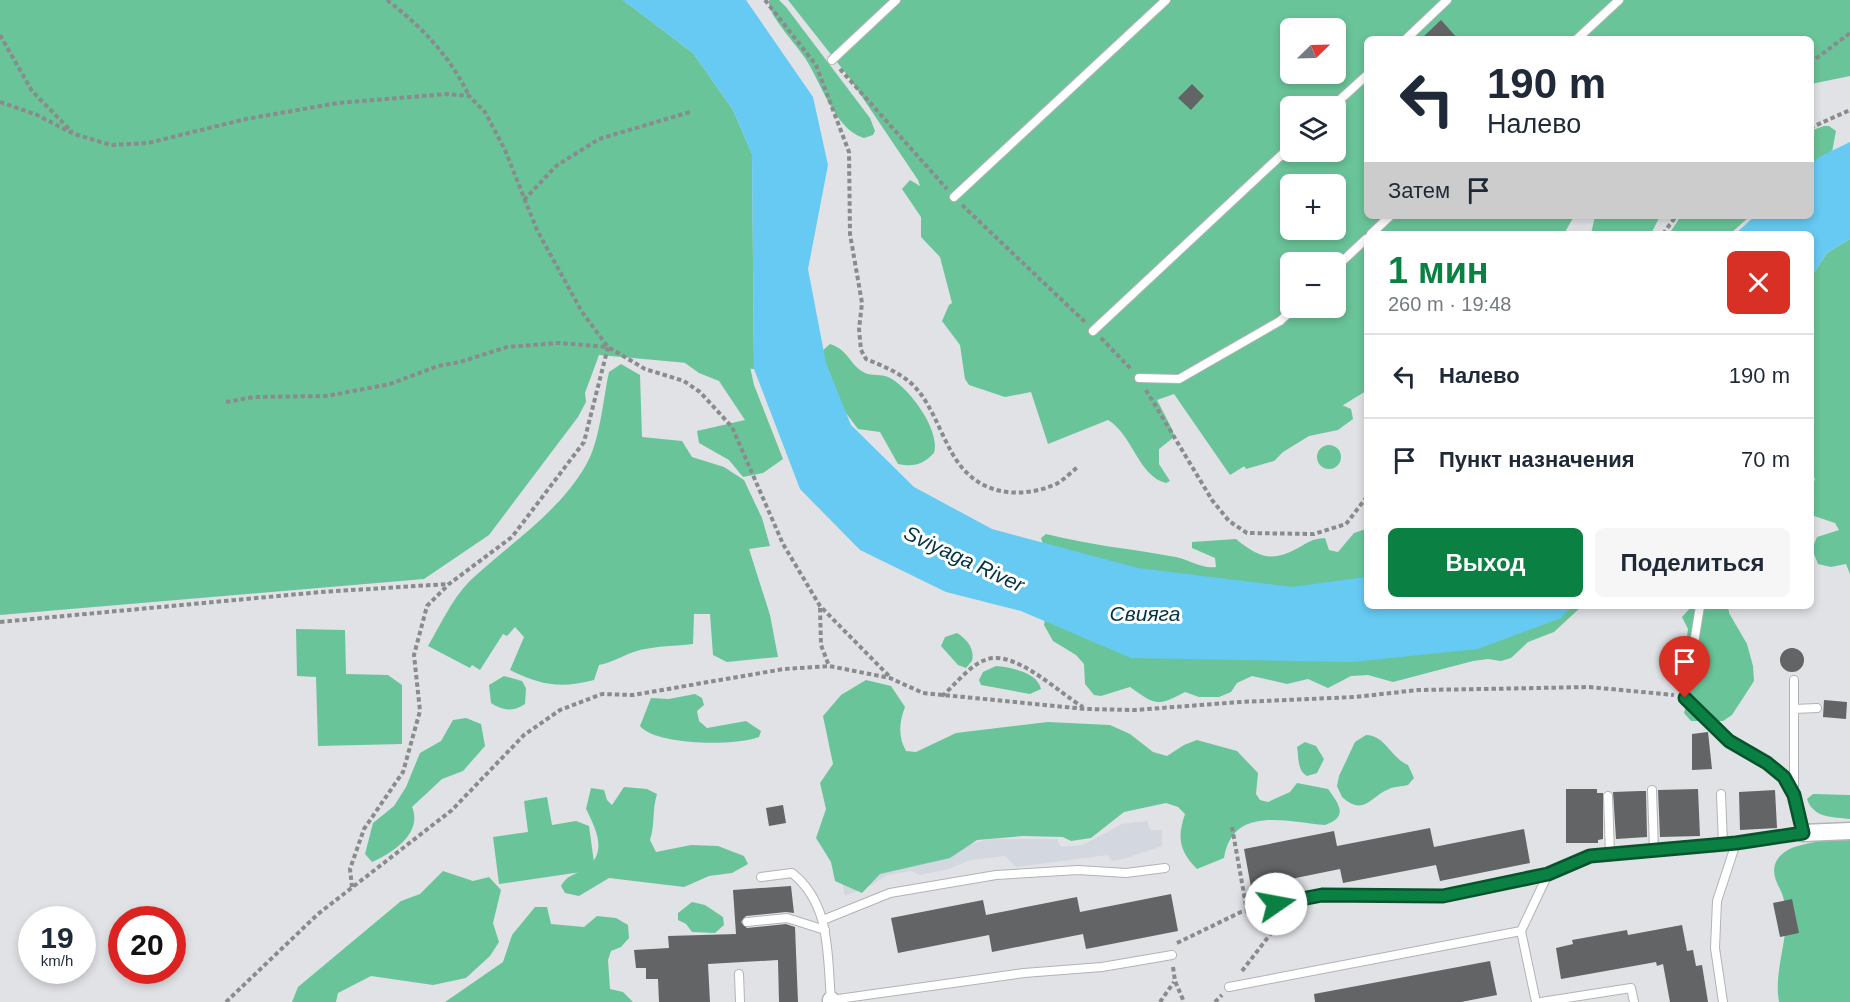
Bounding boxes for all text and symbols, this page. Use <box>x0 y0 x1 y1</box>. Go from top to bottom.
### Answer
north arrow <box>1280 18 1346 84</box>
map controls <box>1280 18 1346 318</box>
icon: left <box>1388 60 1466 138</box>
text: 190 m <box>1487 60 1606 107</box>
button: layers <box>1280 96 1346 162</box>
text: Налево <box>1487 109 1581 139</box>
button: + <box>1280 174 1346 240</box>
icon: arrive <box>1462 174 1495 207</box>
text: Затем <box>1388 178 1450 203</box>
text: 1 мин <box>1388 250 1489 291</box>
button: close <box>1727 251 1790 314</box>
button: − <box>1280 252 1346 318</box>
text: 260 m · 19:48 <box>1388 293 1511 315</box>
icon: left <box>1388 360 1421 393</box>
text: Налево <box>1439 363 1520 388</box>
text: 190 m <box>1729 363 1790 388</box>
icon: arrive <box>1388 444 1421 477</box>
text: Пункт назначения <box>1439 447 1635 472</box>
text: 70 m <box>1741 447 1790 472</box>
water label: Sviyaga River <box>901 521 1029 597</box>
button: Выход <box>1388 528 1583 597</box>
button: Поделиться <box>1595 528 1790 597</box>
water label: Свияга <box>1110 602 1180 625</box>
pin <box>1659 636 1710 698</box>
icon: arrive <box>1668 645 1701 678</box>
position arrow <box>1244 872 1308 936</box>
speed limit sign: 20 <box>108 906 186 984</box>
text: 19 <box>40 921 74 954</box>
text: km/h <box>41 952 73 969</box>

